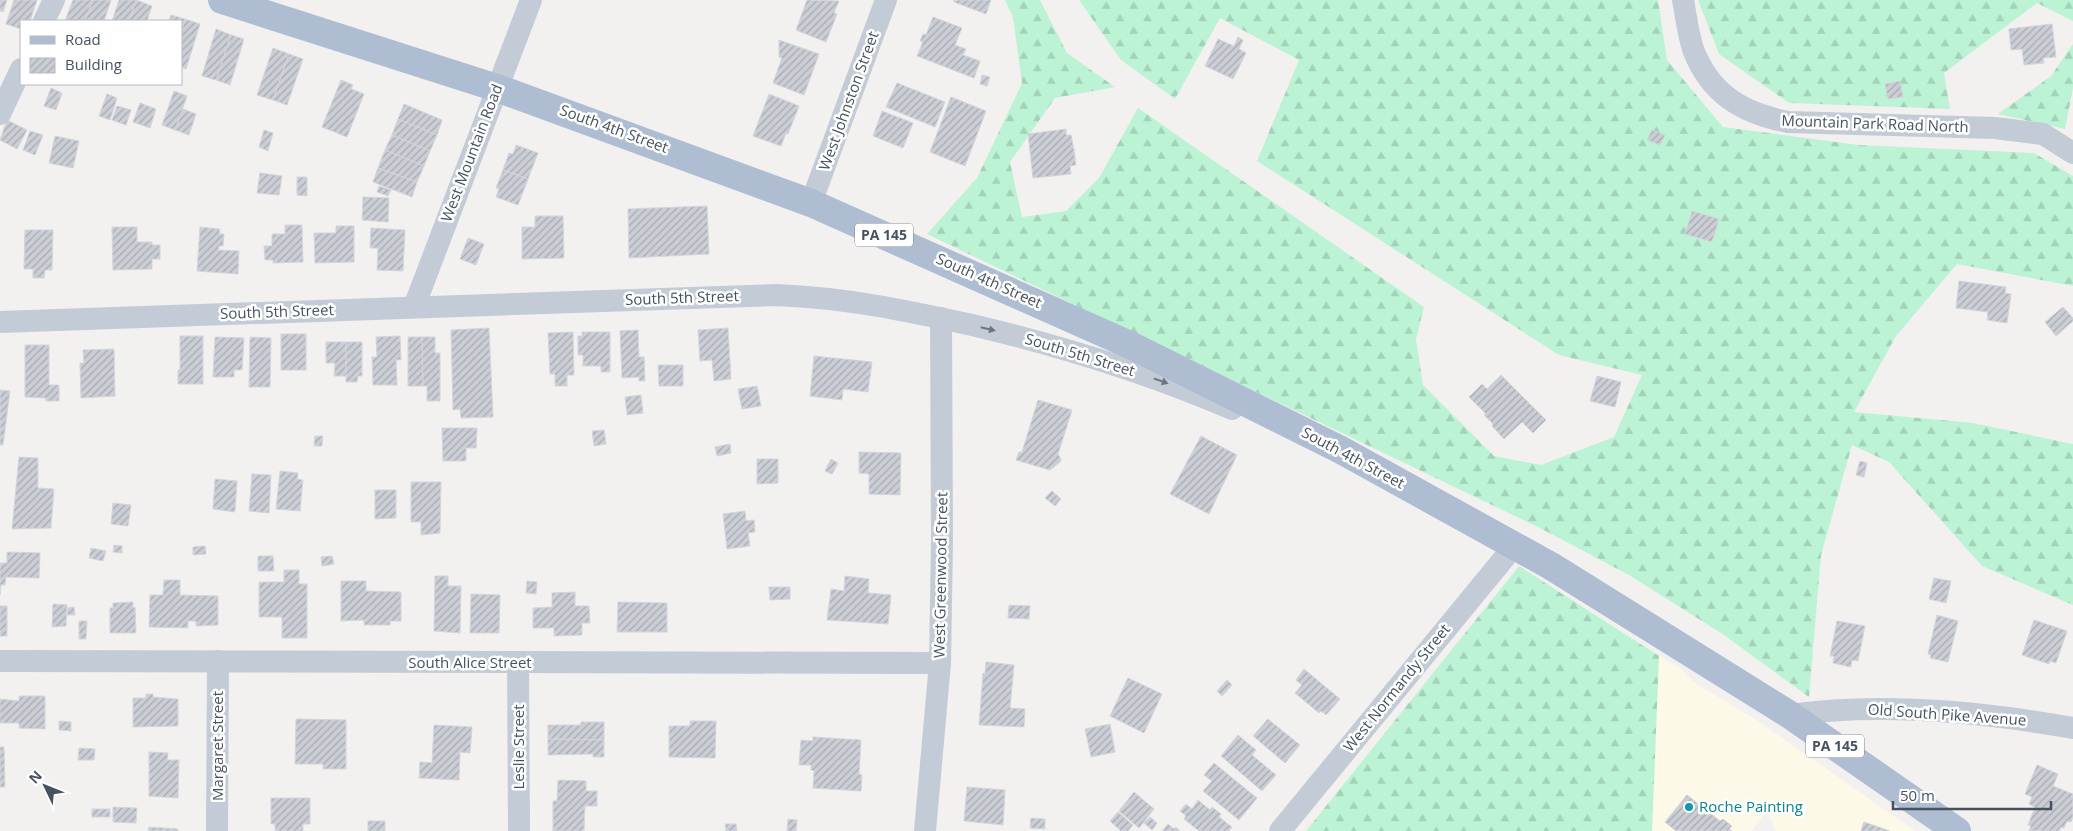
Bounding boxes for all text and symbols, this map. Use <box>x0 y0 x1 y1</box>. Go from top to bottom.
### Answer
legend <box>20 20 182 85</box>
street label: West Johnston Street <box>814 28 883 173</box>
text: Road <box>65 29 101 49</box>
text: Building <box>65 54 122 74</box>
street label: West Mountain Road <box>436 81 507 224</box>
street label: South 4th Street <box>557 99 671 157</box>
street label: Mountain Park Road North <box>1781 110 1969 136</box>
road number: PA 145 <box>855 224 913 246</box>
street label: South 4th Street <box>933 248 1045 312</box>
street label: South 5th Street <box>625 285 739 309</box>
street label: South 5th Street <box>220 299 334 323</box>
one-way arrow <box>981 325 996 333</box>
street label: South 5th Street <box>1023 328 1138 380</box>
one-way arrow <box>1153 378 1168 385</box>
street label: South 4th Street <box>1299 422 1408 493</box>
street label: West Greenwood Street <box>929 492 951 658</box>
street label: West Normandy Street <box>1338 619 1454 755</box>
street label: South Alice Street <box>408 652 532 672</box>
street label: Margaret Street <box>207 691 227 801</box>
street label: Old South Pike Avenue <box>1867 698 2027 730</box>
street label: Leslie Street <box>508 704 528 790</box>
road number: PA 145 <box>1806 734 1864 758</box>
north arrow <box>20 761 70 811</box>
text: N <box>24 766 46 787</box>
scale bar <box>1893 778 2050 810</box>
text: 50 m <box>1900 785 1935 805</box>
place label: Roche Painting <box>1699 796 1803 816</box>
marker: Roche Painting <box>1683 801 1695 813</box>

